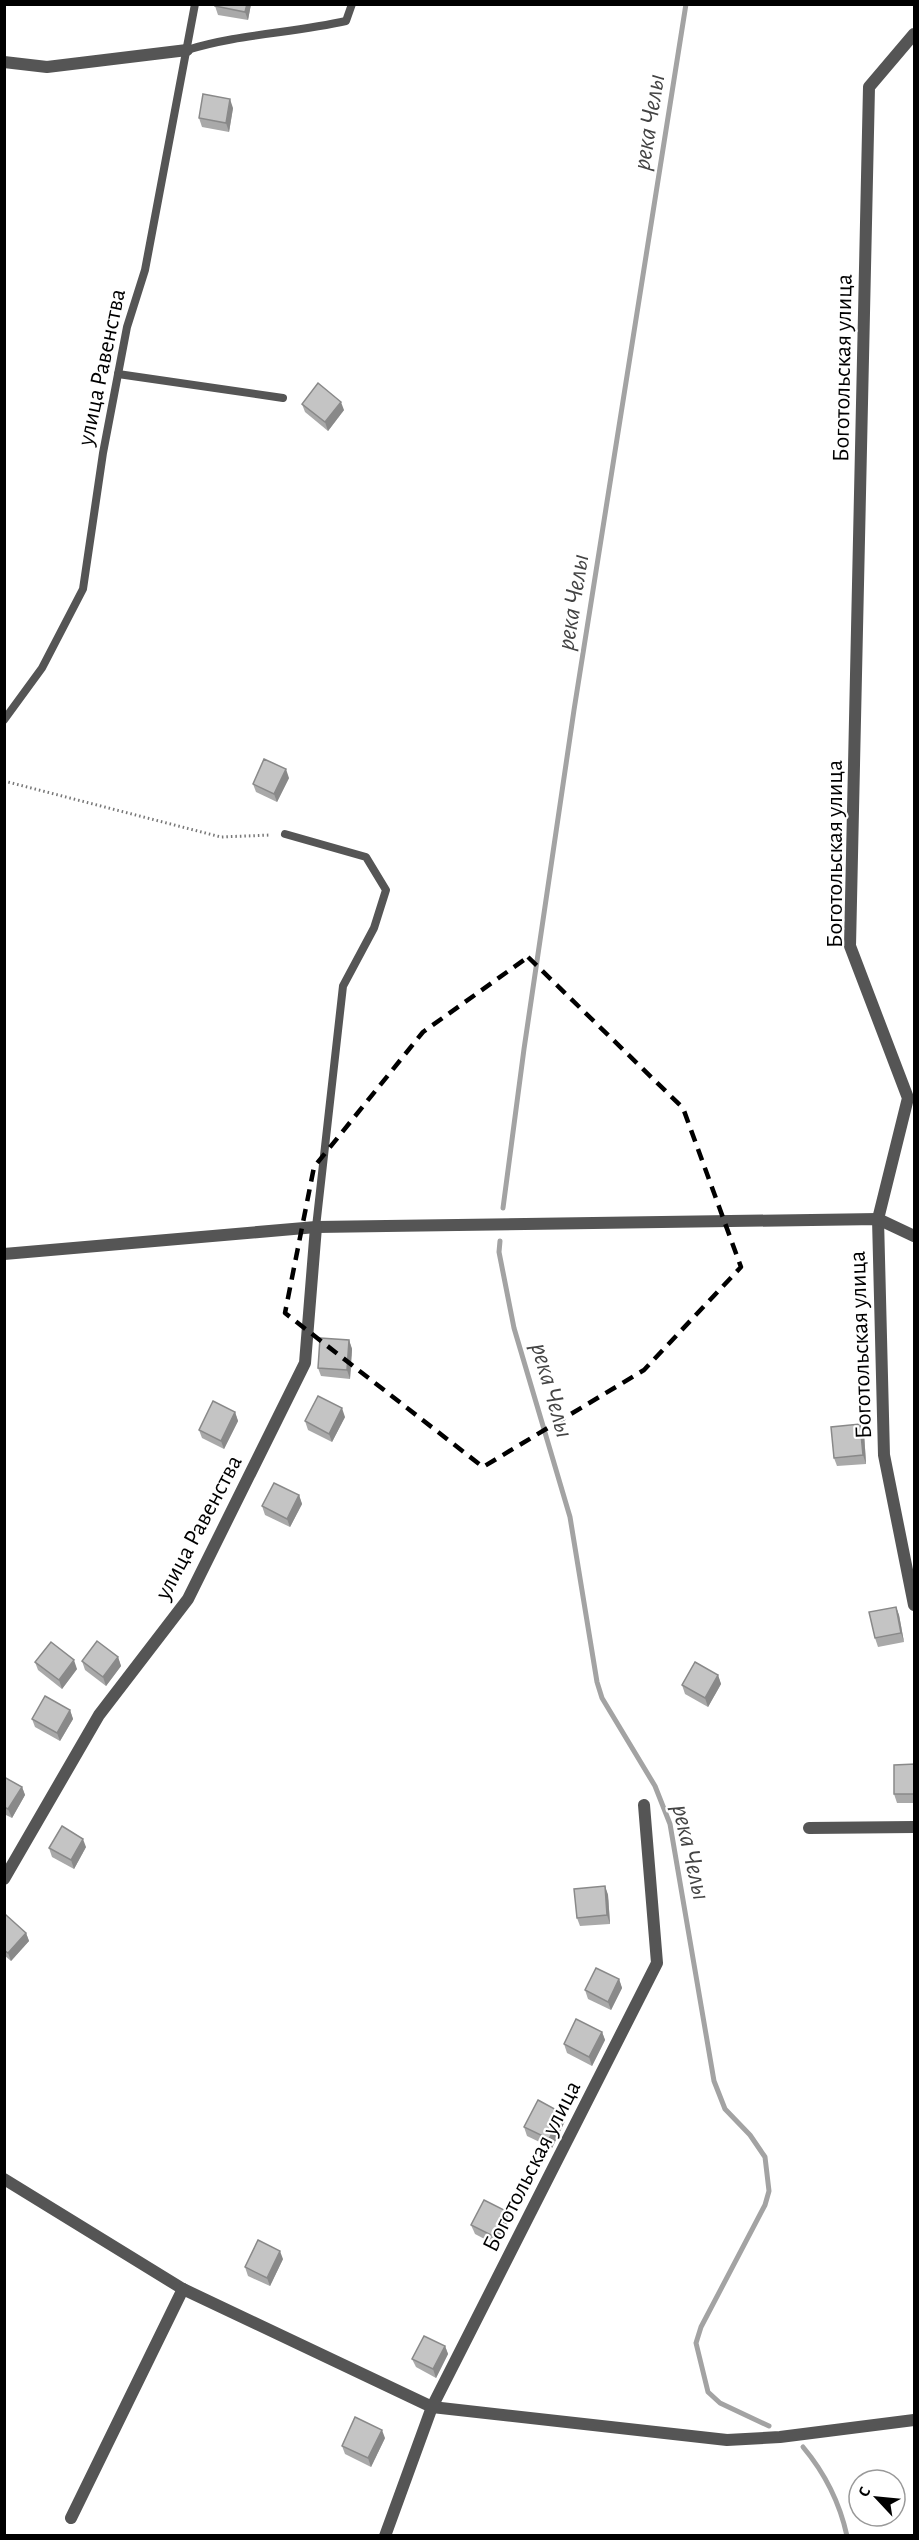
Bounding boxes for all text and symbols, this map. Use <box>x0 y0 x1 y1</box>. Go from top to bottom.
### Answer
water label: река Челы <box>629 72 669 172</box>
street label: Боготольская улица <box>829 274 857 462</box>
street label: улица Равенства <box>73 287 130 449</box>
water label: река Челы <box>553 552 593 652</box>
street label: Боготольская улица <box>823 760 847 948</box>
street label: Боготольская улица <box>846 1250 876 1439</box>
water label: река Челы <box>526 1340 578 1441</box>
street label: улица Равенства <box>150 1451 247 1604</box>
water label: река Челы <box>667 1802 715 1902</box>
street label: Боготольская улица <box>478 2077 585 2256</box>
north arrow <box>847 2468 907 2528</box>
text: С <box>855 2484 874 2499</box>

